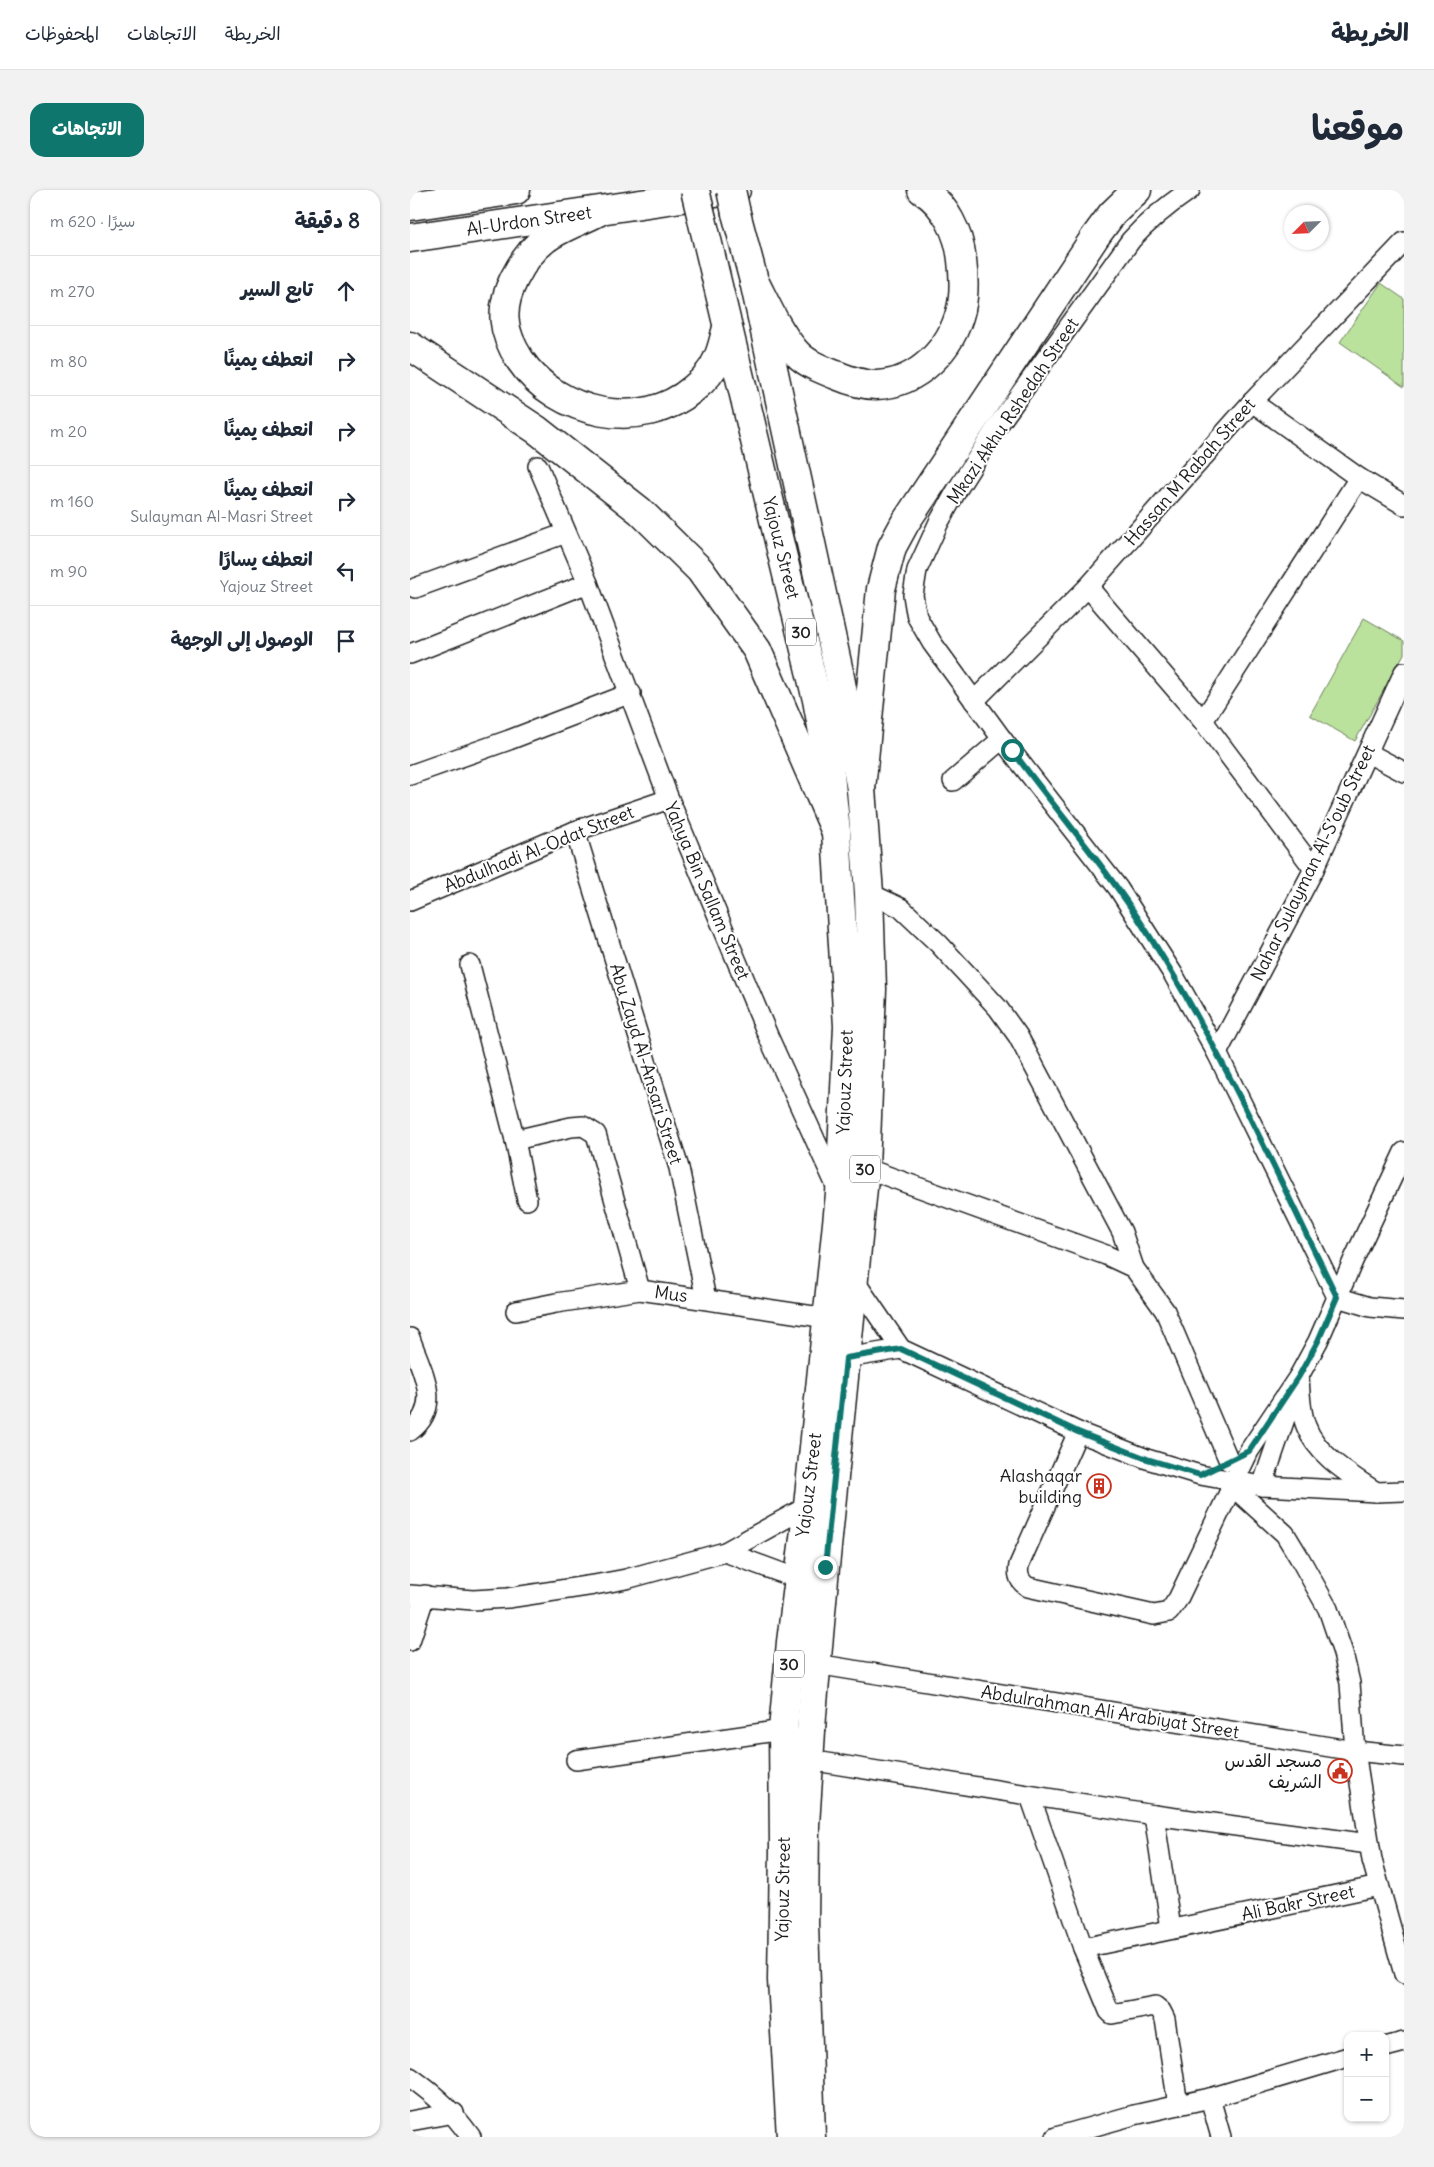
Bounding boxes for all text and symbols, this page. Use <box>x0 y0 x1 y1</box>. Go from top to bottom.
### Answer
text: الخريطة <box>1331 17 1409 47</box>
text: المحفوظات <box>25 22 99 45</box>
text: الاتجاهات <box>127 22 197 45</box>
text: الخريطة <box>225 22 281 45</box>
button: الاتجاهات <box>30 103 144 157</box>
text: موقعنا <box>1311 105 1404 149</box>
street label: Al-Urdon Street <box>465 200 593 241</box>
north arrow <box>1284 205 1329 250</box>
text: 8 دقيقة <box>294 207 360 234</box>
text: سيرًا · 620 m <box>50 211 135 231</box>
text: تابع السير <box>241 277 313 301</box>
icon: ahead <box>332 277 360 305</box>
text: 270 m <box>50 281 95 301</box>
street label: Mkazi Akhu Rshedah Street <box>942 313 1084 508</box>
text: انعطف يمينًا <box>224 347 313 371</box>
icon: right <box>332 347 360 375</box>
text: 80 m <box>50 351 88 371</box>
street label: Hassan M Rabah Street <box>1119 393 1260 550</box>
text: انعطف يمينًا <box>224 417 313 441</box>
icon: right <box>332 417 360 445</box>
text: 20 m <box>50 421 87 441</box>
text: انعطف يمينًا <box>224 477 313 501</box>
icon: right <box>332 487 360 515</box>
text: 160 m <box>50 491 94 511</box>
street label: Yajouz Street <box>758 494 805 601</box>
text: Sulayman Al-Masri Street <box>130 506 313 526</box>
text: انعطف يسارًا <box>219 547 313 571</box>
icon: left <box>332 557 360 585</box>
text: 90 m <box>50 561 88 581</box>
text: Yajouz Street <box>220 576 313 596</box>
road number: 30 <box>786 618 816 646</box>
text: الوصول إلى الوجهة <box>170 627 313 651</box>
icon: arrive <box>332 627 360 655</box>
route start <box>1001 739 1024 762</box>
street label: Nahar Sulayman Al-S’oub Street <box>1245 741 1380 985</box>
street label: Yahya Bin Sallam Street <box>659 798 755 983</box>
street label: Abdulhadi Al-Odat Street <box>441 800 637 897</box>
street label: Abu Zayd Al-Ansari Street <box>605 961 688 1167</box>
street label: Yajouz Street <box>831 1029 858 1135</box>
road number: 30 <box>850 1156 880 1182</box>
street label: Mus <box>653 1280 689 1307</box>
street label: Yajouz Street <box>791 1432 826 1538</box>
place label: Alashaqar building <box>1000 1464 1083 1508</box>
building icon: Alashaqar building <box>1086 1473 1112 1499</box>
route end <box>814 1556 837 1579</box>
road number: 30 <box>774 1650 804 1678</box>
street label: Abdulrahman Ali Arabiyat Street <box>979 1680 1241 1743</box>
place label: مسجد القدس الشريف <box>1225 1749 1322 1793</box>
public building icon: مسجد القدس الشريف <box>1327 1758 1353 1784</box>
street label: Yajouz Street <box>770 1837 795 1941</box>
street label: Ali Bakr Street <box>1239 1879 1356 1926</box>
map controls <box>1344 2032 1389 2122</box>
button: + <box>1344 2032 1389 2077</box>
button: − <box>1344 2077 1389 2122</box>

